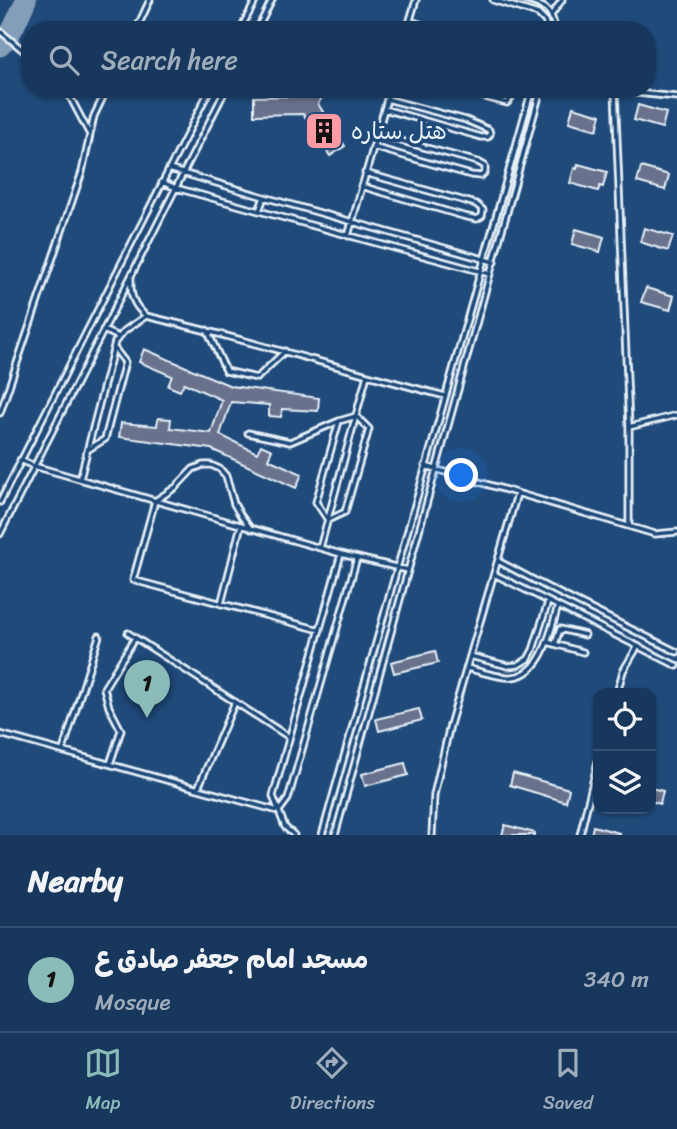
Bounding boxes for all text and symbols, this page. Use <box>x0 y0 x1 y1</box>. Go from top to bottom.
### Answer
search box <box>21 21 656 98</box>
text: Search here <box>101 37 238 83</box>
icon: search <box>45 41 83 79</box>
building icon: هتل ستاره <box>303 110 345 152</box>
place label: هتل ستاره <box>351 111 447 152</box>
your location <box>444 458 478 492</box>
pin: 1 <box>124 660 170 718</box>
map controls <box>593 688 656 814</box>
button: locate <box>593 688 656 751</box>
button: layers <box>593 751 656 814</box>
text: Nearby <box>28 854 123 908</box>
text: مسجد امام جعفر صادق ع <box>95 936 368 982</box>
text: 1 <box>46 959 56 1000</box>
text: 340 m <box>584 959 649 1000</box>
text: Mosque <box>95 982 171 1023</box>
tab: Map <box>84 1044 122 1119</box>
tab: Directions <box>290 1044 375 1119</box>
tab: Saved <box>543 1044 593 1119</box>

